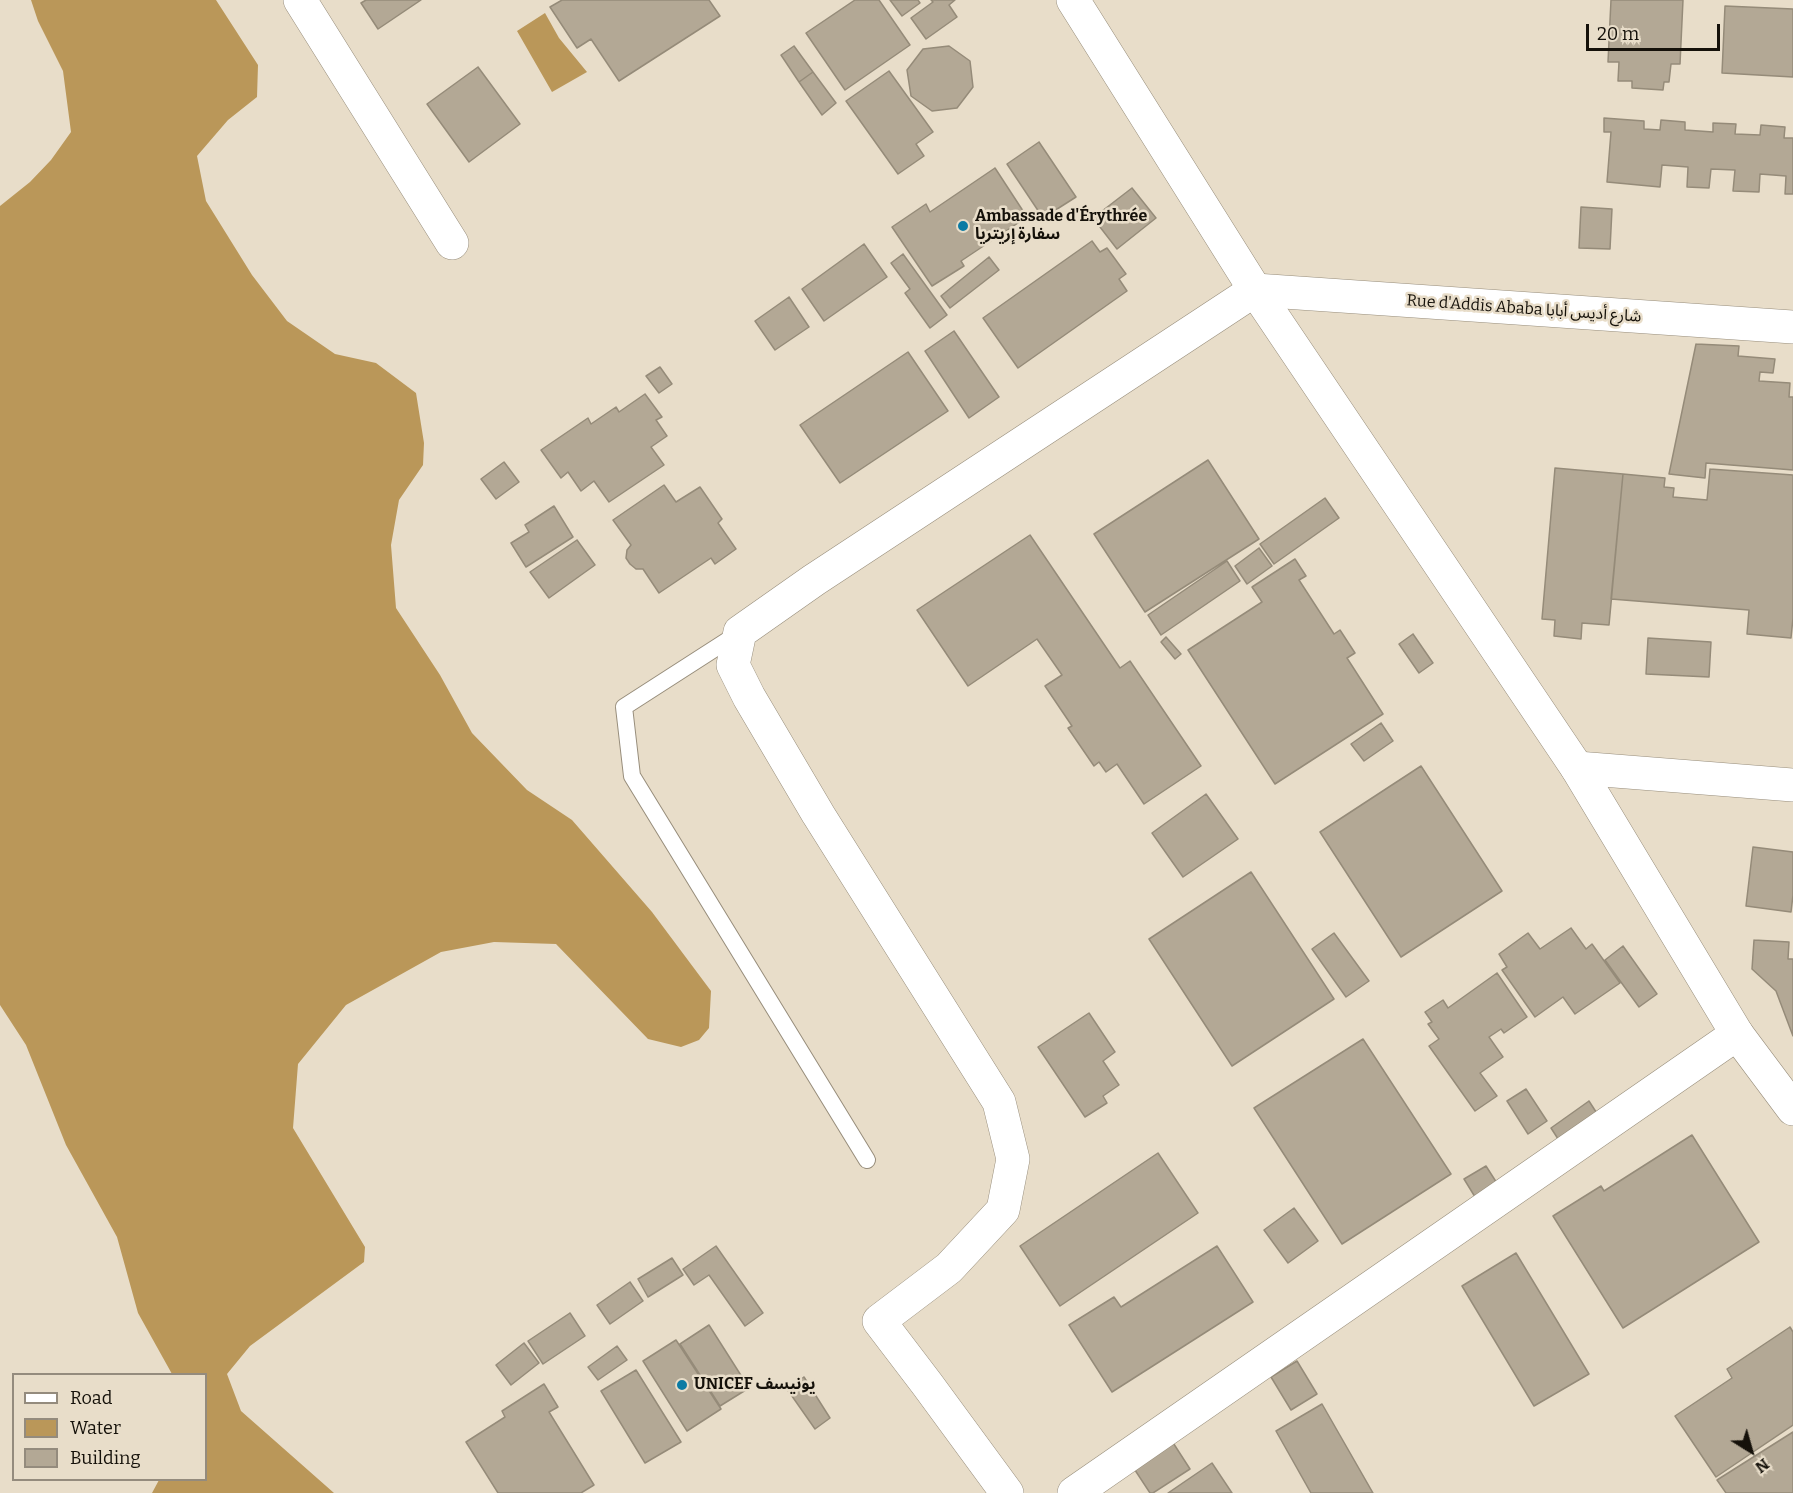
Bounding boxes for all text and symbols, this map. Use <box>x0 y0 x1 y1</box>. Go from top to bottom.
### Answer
scale bar <box>1589 12 1722 50</box>
text: 20 m <box>1597 23 1639 45</box>
place label: Ambassade d'Érythrée سفارة إريتريا <box>975 207 1147 245</box>
marker: Ambassade d'Érythrée سفارة إريتريا <box>956 219 970 233</box>
street label: Rue d'Addis Ababa شارع أديس أبابا <box>1406 291 1642 327</box>
legend <box>12 1373 207 1481</box>
place label: UNICEF يونيسف <box>694 1375 816 1395</box>
marker: UNICEF يونيسف <box>675 1378 689 1392</box>
text: Road <box>70 1387 112 1409</box>
text: Water <box>70 1417 121 1439</box>
north arrow <box>1721 1421 1781 1481</box>
text: Building <box>70 1447 141 1469</box>
text: N <box>1751 1454 1773 1477</box>

